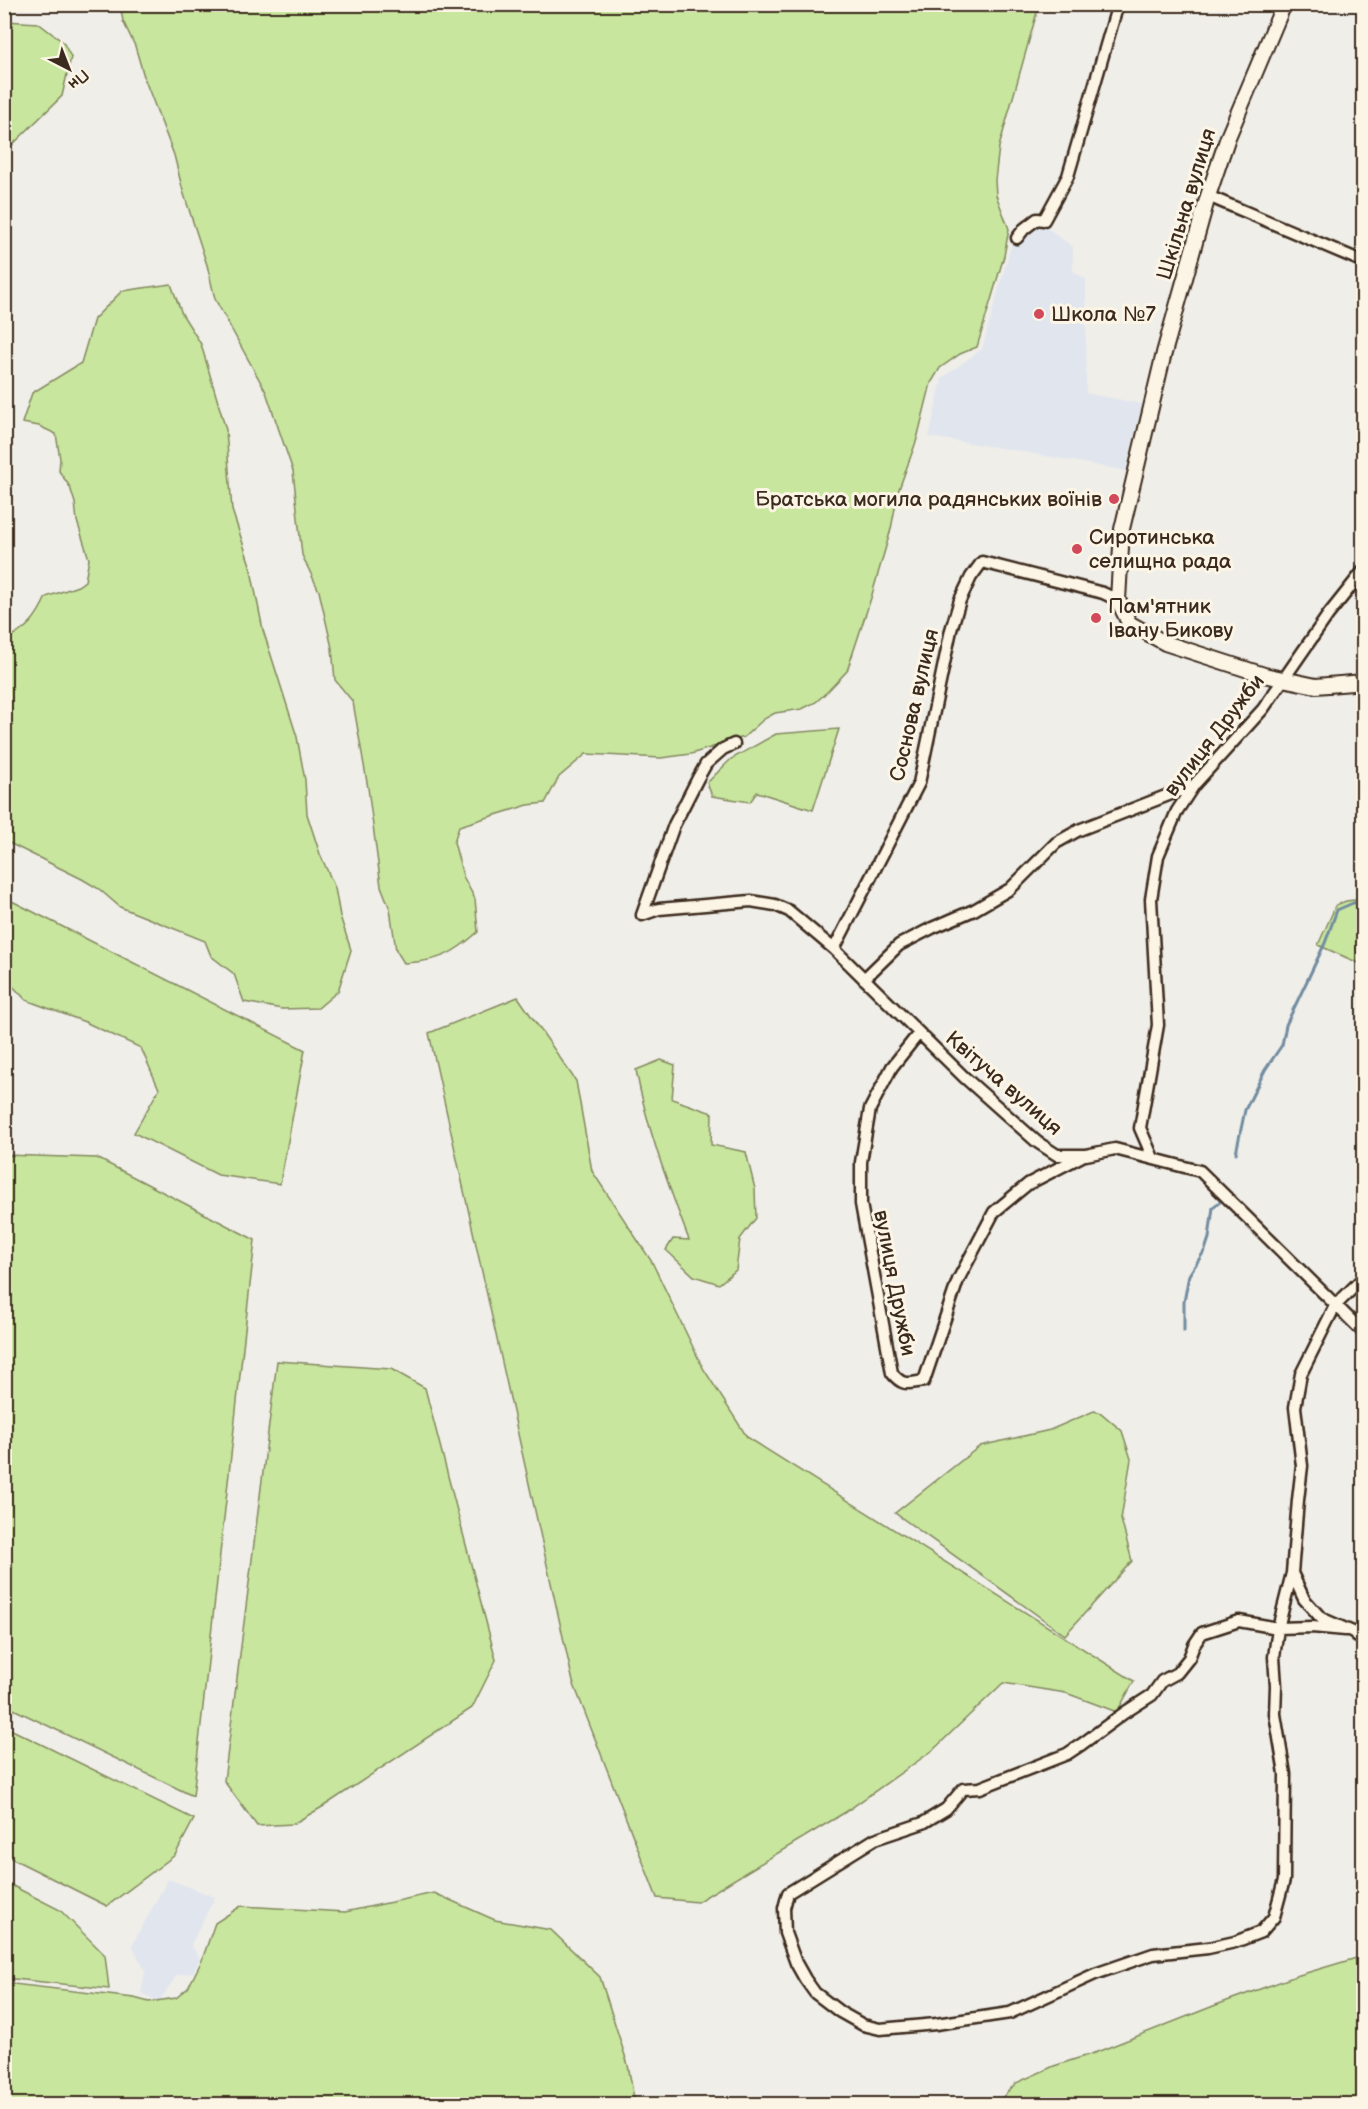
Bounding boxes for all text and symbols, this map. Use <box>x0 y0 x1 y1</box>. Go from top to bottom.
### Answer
north arrow <box>39 39 99 99</box>
text: Пн <box>64 65 92 93</box>
street label: Шкільна вулиця <box>1152 125 1221 283</box>
place label: Школа №7 <box>1051 302 1156 327</box>
marker: Школа №7 <box>1032 307 1046 321</box>
place label: Братська могила радянських воїнів <box>755 487 1102 512</box>
marker: Братська могила радянських воїнів <box>1107 492 1121 506</box>
place label: Сиротинська селищна рада <box>1089 525 1232 574</box>
marker: Сиротинська селищна рада <box>1070 542 1084 556</box>
place label: Пам'ятник Івану Бикову <box>1108 594 1234 643</box>
marker: Пам'ятник Івану Бикову <box>1089 611 1103 625</box>
street label: Соснова вулиця <box>885 626 944 784</box>
street label: вулиця Дружби <box>1159 669 1270 801</box>
street label: Квітуча вулиця <box>940 1026 1067 1141</box>
street label: вулиця Дружби <box>868 1208 921 1358</box>

